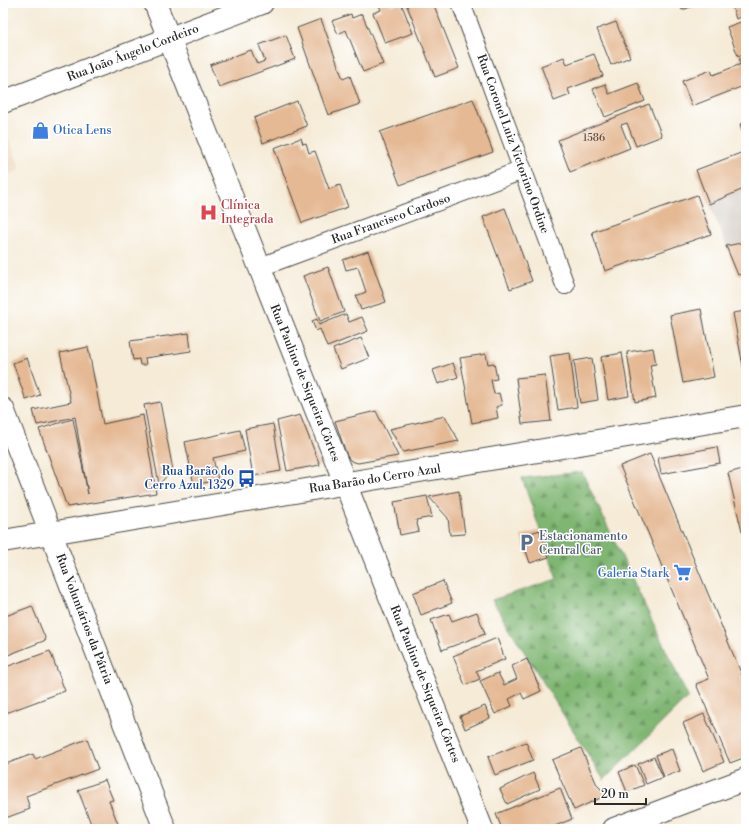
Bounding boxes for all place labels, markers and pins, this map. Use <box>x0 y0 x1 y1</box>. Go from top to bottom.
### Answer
shop icon: Otica Lens <box>30 120 50 140</box>
place label: Otica Lens <box>53 123 112 138</box>
place label: Clínica Integrada <box>221 198 274 227</box>
hospital icon: Clínica Integrada <box>198 202 218 222</box>
place label: Rua Barão do Cerro Azul, 1329 <box>144 464 234 493</box>
bus stop icon: Rua Barão do Cerro Azul, 1329 <box>237 468 257 488</box>
place label: Estacionamento Central Car <box>539 529 628 558</box>
parking icon: Estacionamento Central Car <box>516 533 536 553</box>
supermarket icon: Galeria Stark <box>672 563 692 583</box>
place label: Galeria Stark <box>598 566 670 581</box>

